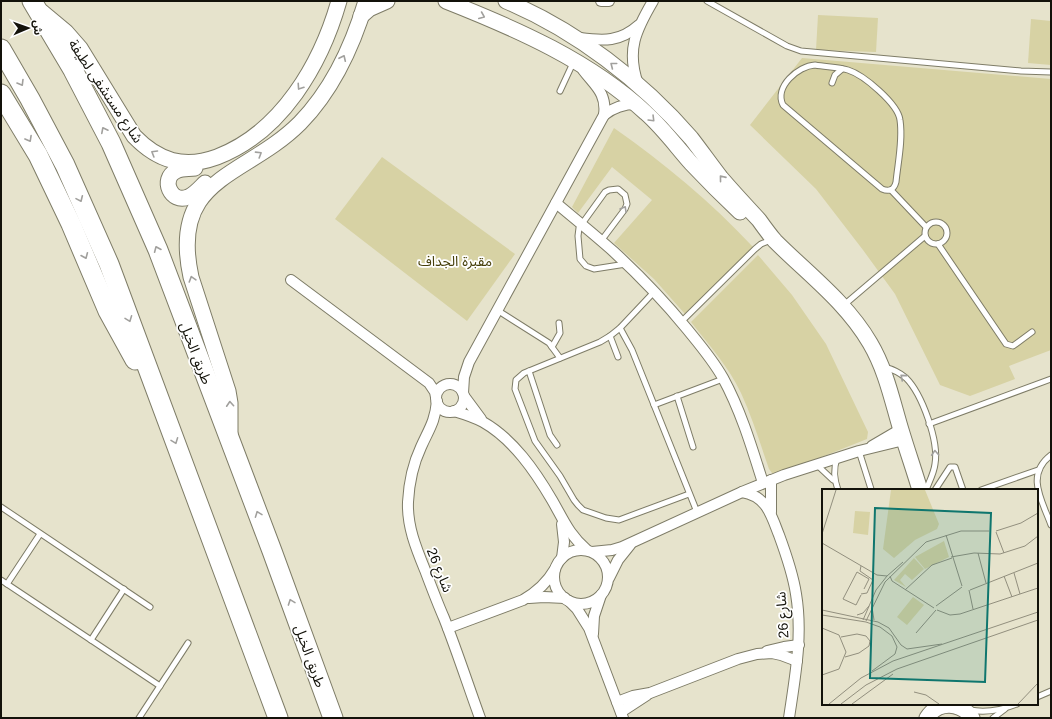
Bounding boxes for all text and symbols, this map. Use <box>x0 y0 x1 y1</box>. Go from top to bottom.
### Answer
north arrow <box>8 8 48 48</box>
one-way arrow <box>478 11 486 19</box>
text: ش <box>31 20 44 35</box>
street label: شارع مستشفى لطيفة <box>63 36 147 147</box>
one-way arrow <box>338 55 346 62</box>
one-way arrow <box>610 62 617 69</box>
one-way arrow <box>16 79 23 86</box>
one-way arrow <box>297 83 304 90</box>
one-way arrow <box>647 114 655 122</box>
one-way arrow <box>101 127 109 134</box>
one-way arrow <box>24 135 31 142</box>
one-way arrow <box>151 150 158 157</box>
one-way arrow <box>255 152 262 159</box>
one-way arrow <box>719 175 726 183</box>
one-way arrow <box>75 194 83 202</box>
one-way arrow <box>619 206 626 213</box>
one-way arrow <box>154 245 162 253</box>
one-way arrow <box>80 251 88 259</box>
park label: مقبرة الجداف <box>418 253 492 270</box>
one-way arrow <box>188 276 197 283</box>
one-way arrow <box>125 315 133 322</box>
street label: طريق الخيل <box>175 320 215 387</box>
one-way arrow <box>900 375 907 382</box>
one-way arrow <box>225 401 234 407</box>
one-way arrow <box>170 437 178 444</box>
one-way arrow <box>931 450 940 456</box>
inset map <box>822 489 1038 705</box>
one-way arrow <box>254 511 262 518</box>
street label: شارع 26 <box>421 545 456 596</box>
street label: شارع 26 <box>772 591 795 639</box>
one-way arrow <box>287 599 295 606</box>
street label: طريق الخيل <box>289 623 329 690</box>

